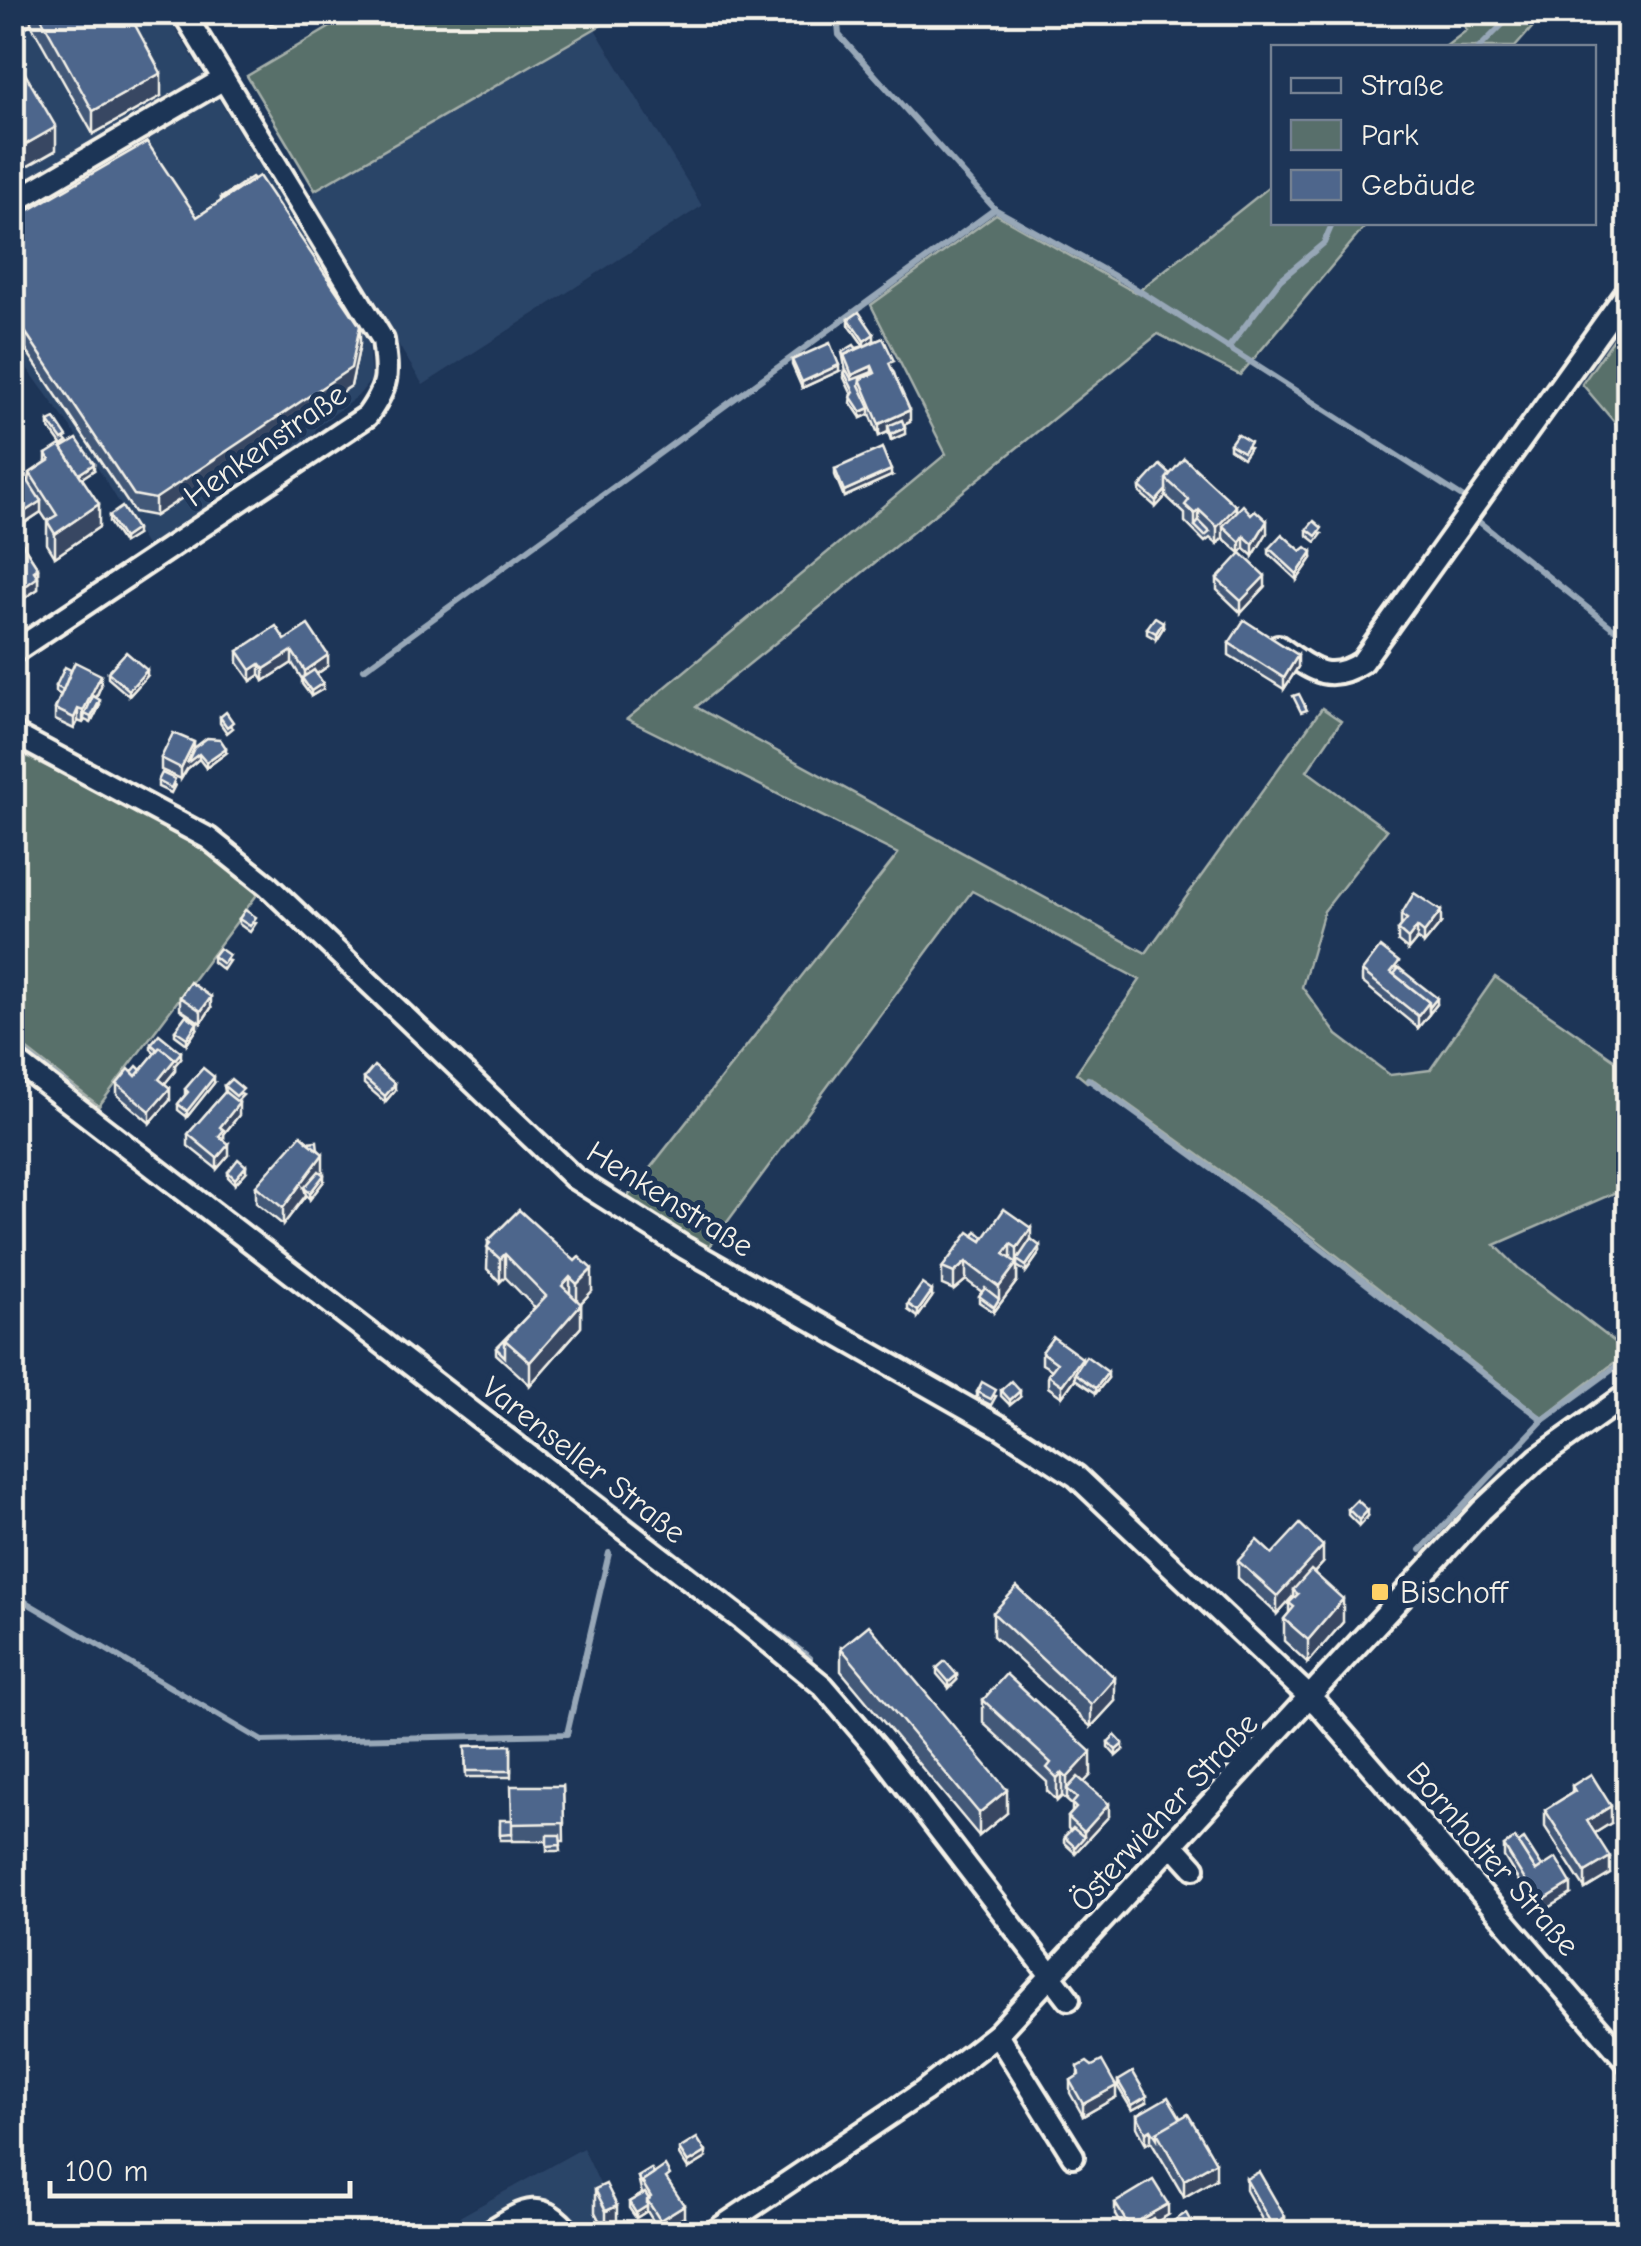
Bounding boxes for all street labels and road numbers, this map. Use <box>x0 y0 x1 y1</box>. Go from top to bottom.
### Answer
street label: Henkenstraße <box>177 376 353 514</box>
street label: Henkenstraße <box>580 1133 760 1265</box>
street label: Varenseller Straße <box>475 1369 693 1551</box>
street label: Österwieher Straße <box>1062 1705 1266 1919</box>
street label: Bornholter Straße <box>1399 1755 1587 1963</box>

